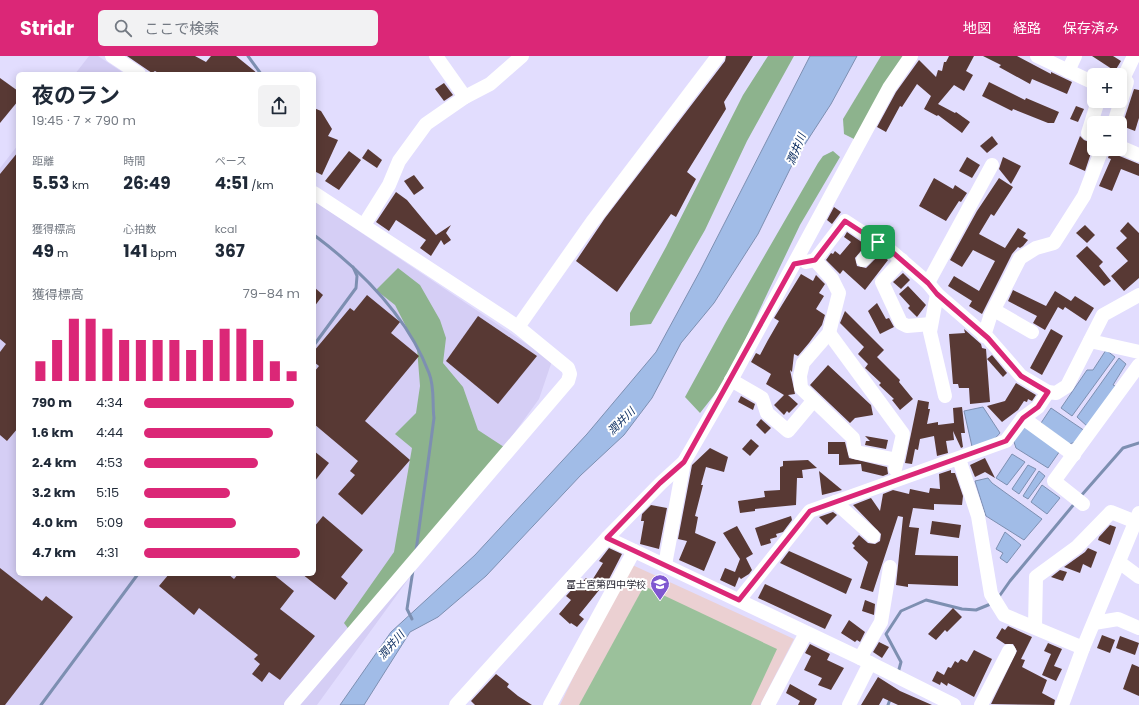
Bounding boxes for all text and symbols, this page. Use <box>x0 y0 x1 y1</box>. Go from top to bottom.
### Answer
search box <box>98 10 378 46</box>
text: Stridr <box>20 15 74 42</box>
icon: search <box>112 17 134 39</box>
text: ここで検索 <box>144 18 219 39</box>
text: 地図 <box>963 18 991 38</box>
text: 経路 <box>1013 18 1041 38</box>
text: 保存済み <box>1063 18 1119 38</box>
map controls <box>1087 68 1127 156</box>
button: + <box>1087 68 1127 108</box>
text: 夜のラン <box>32 80 120 111</box>
button: share <box>258 85 300 127</box>
text: 19:45 · 7 × 790 m <box>32 111 136 130</box>
button: − <box>1087 116 1127 156</box>
water label: 潤井川 <box>782 130 810 167</box>
text: 距離 <box>32 153 54 169</box>
text: 時間 <box>123 153 145 169</box>
text: ペース <box>215 153 247 169</box>
text: 5.53 <box>32 171 69 195</box>
text: 26:49 <box>123 171 171 195</box>
text: 4:51 <box>215 171 248 195</box>
text: km <box>69 177 89 193</box>
text: /km <box>248 177 274 193</box>
text: 獲得標高 <box>32 221 76 237</box>
text: 心拍数 <box>123 221 156 237</box>
text: kcal <box>215 221 237 237</box>
pin <box>861 225 895 259</box>
icon: arrive <box>867 231 889 253</box>
text: 49 <box>32 239 54 263</box>
text: 141 <box>123 239 148 263</box>
text: 367 <box>215 239 245 263</box>
text: m <box>54 245 68 261</box>
text: bpm <box>148 245 177 261</box>
text: 79–84 m <box>243 284 300 303</box>
text: 獲得標高 <box>32 285 84 304</box>
text: 790 m <box>32 393 72 412</box>
text: 4:34 <box>96 393 123 412</box>
water label: 潤井川 <box>604 403 639 438</box>
text: 1.6 km <box>32 423 73 442</box>
text: 4:44 <box>96 423 123 442</box>
text: 2.4 km <box>32 453 76 472</box>
text: 4:53 <box>96 453 123 472</box>
text: 3.2 km <box>32 483 76 502</box>
text: 5:15 <box>96 483 119 502</box>
text: 4.0 km <box>32 513 78 532</box>
text: 5:09 <box>96 513 123 532</box>
text: 4.7 km <box>32 543 76 562</box>
text: 4:31 <box>96 543 119 562</box>
school or university icon: 富士宮第四中学校 <box>649 573 671 601</box>
place label: 富士宮第四中学校 <box>566 577 646 592</box>
water label: 潤井川 <box>374 627 409 663</box>

